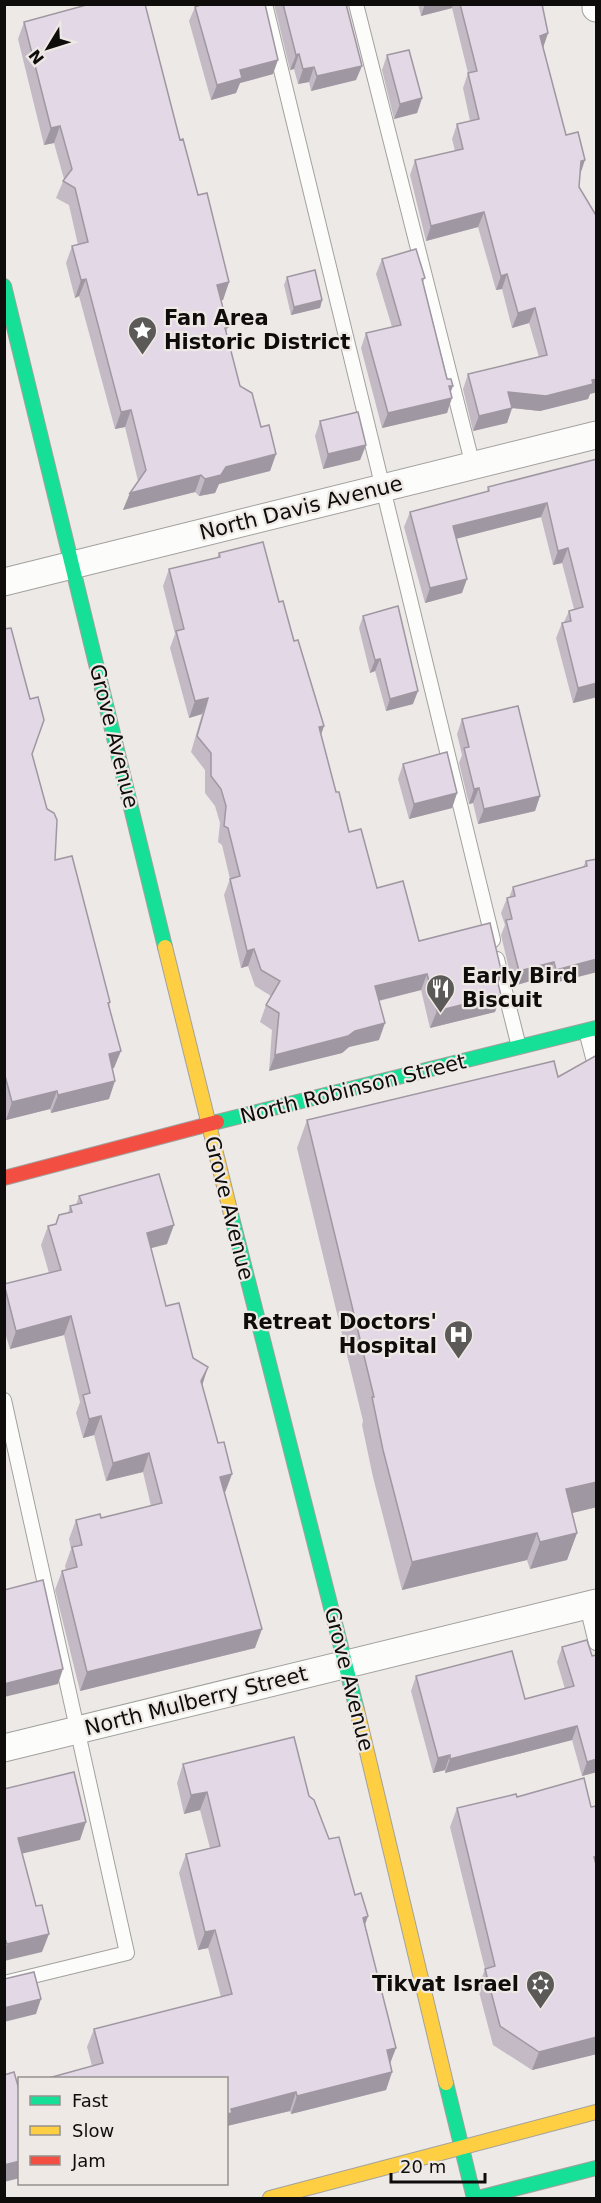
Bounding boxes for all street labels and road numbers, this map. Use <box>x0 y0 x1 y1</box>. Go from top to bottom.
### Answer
street label: North Davis Avenue <box>197 471 405 545</box>
street label: Grove Avenue <box>85 662 143 810</box>
street label: North Robinson Street <box>238 1049 468 1129</box>
street label: Grove Avenue <box>200 1134 258 1282</box>
street label: Grove Avenue <box>320 1605 378 1753</box>
street label: North Mulberry Street <box>82 1662 310 1740</box>

